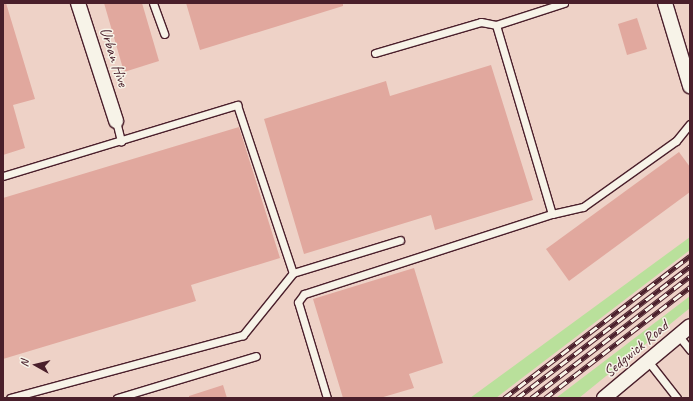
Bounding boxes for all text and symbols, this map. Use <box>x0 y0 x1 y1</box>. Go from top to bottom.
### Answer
street label: Urban Hive <box>95 25 133 89</box>
street label: Sedgwick Road <box>600 317 672 381</box>
north arrow <box>16 345 56 385</box>
text: N <box>17 359 32 368</box>

